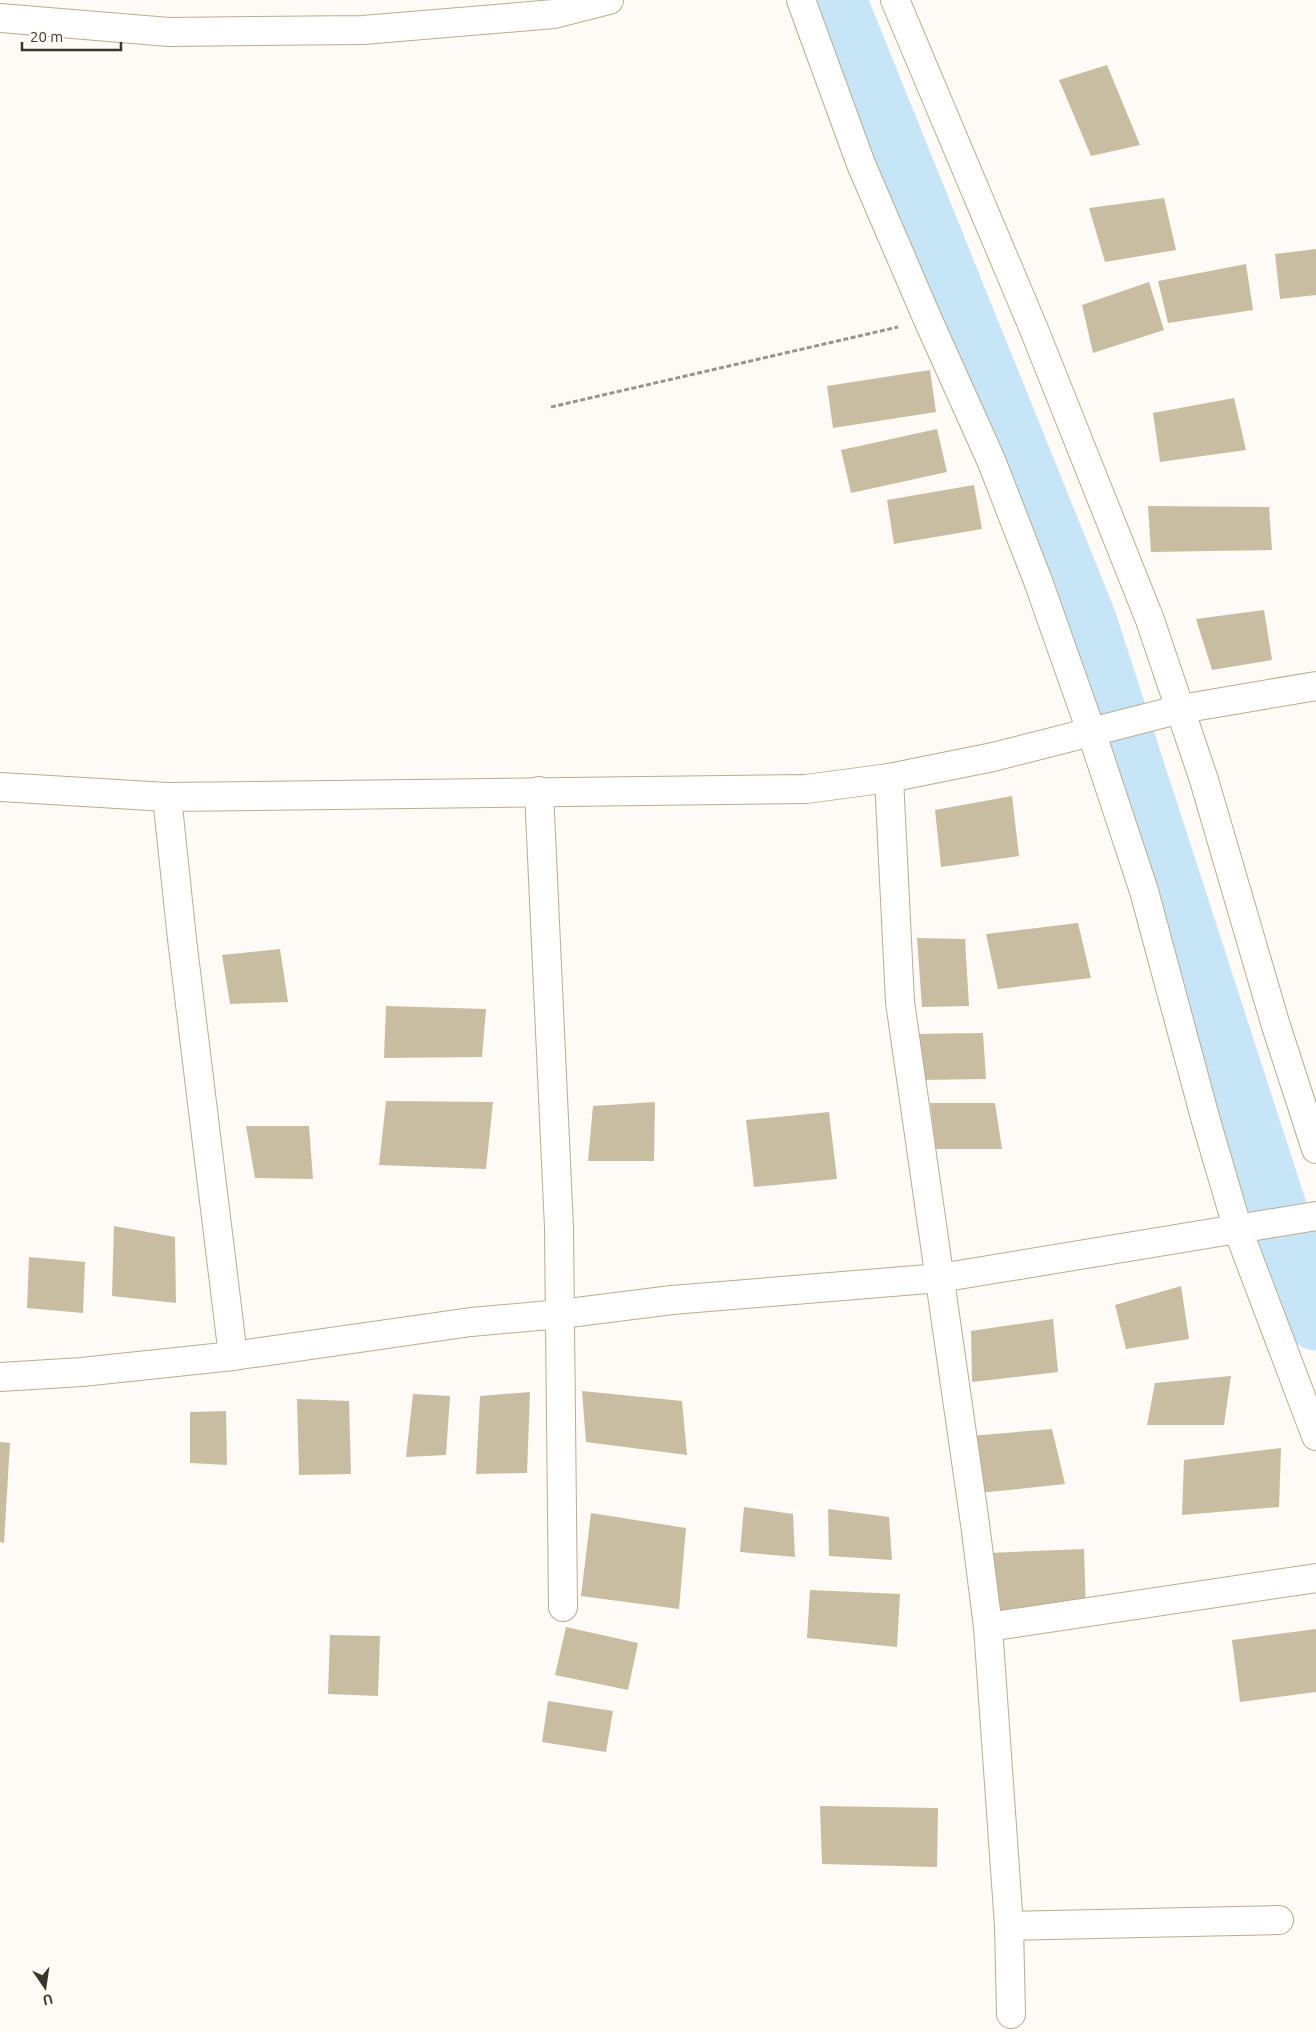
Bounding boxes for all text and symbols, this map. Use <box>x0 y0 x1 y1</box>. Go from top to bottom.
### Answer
scale bar <box>22 20 121 52</box>
text: 20 m <box>30 28 63 45</box>
north arrow <box>20 1962 70 2012</box>
text: U <box>41 1991 55 2009</box>

